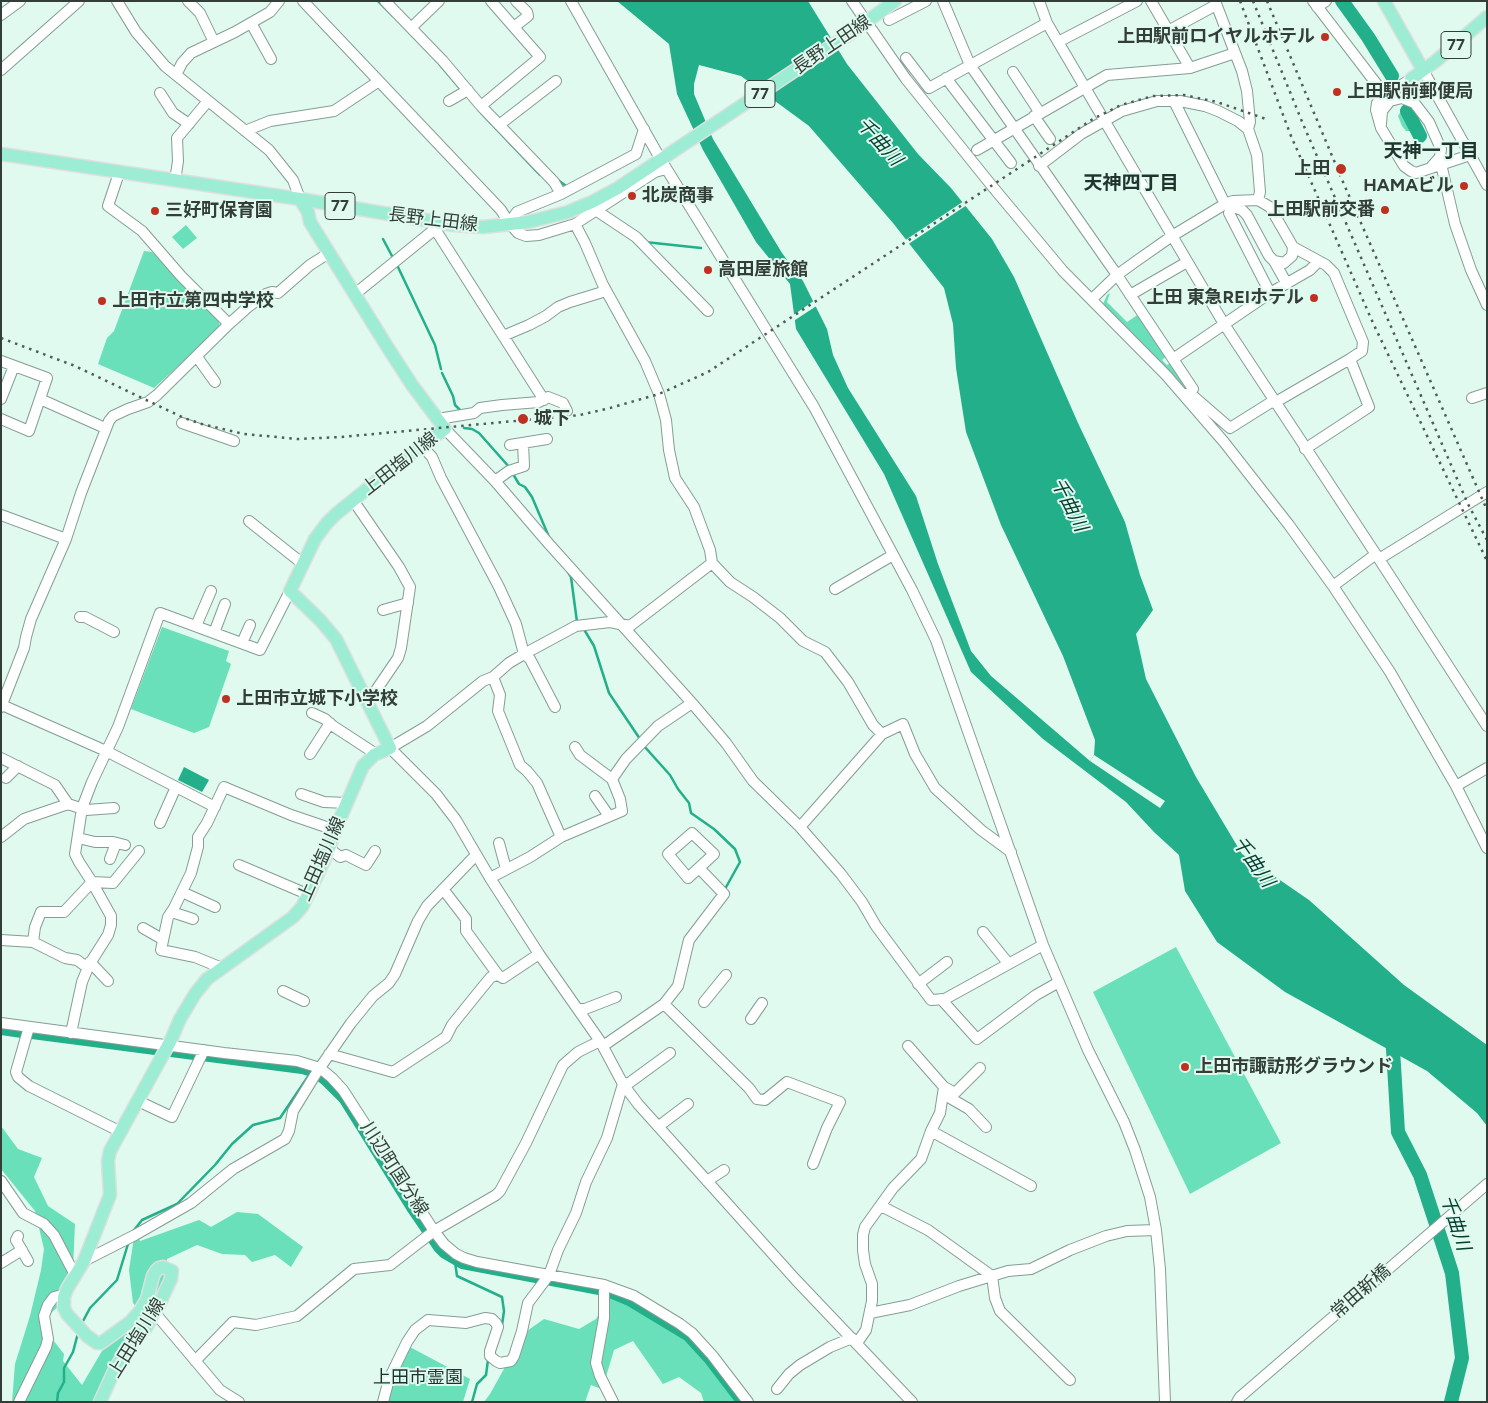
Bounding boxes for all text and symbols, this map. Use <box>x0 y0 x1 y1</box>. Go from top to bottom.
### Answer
street label: 長野上田線 <box>789 11 875 79</box>
place label: 上田駅前ロイヤルホテル <box>1117 26 1315 48</box>
marker: 上田駅前ロイヤルホテル <box>1319 31 1331 43</box>
road number: 77 <box>1441 32 1471 58</box>
road number: 77 <box>745 80 775 108</box>
place label: 上田駅前郵便局 <box>1347 81 1473 103</box>
marker: 上田駅前郵便局 <box>1331 86 1343 98</box>
water label: 千曲川 <box>851 113 907 171</box>
district label: 天神一丁目 <box>1384 140 1478 162</box>
place label: 上田 <box>1294 158 1330 180</box>
marker: 上田 <box>1334 162 1348 176</box>
district label: 天神四丁目 <box>1084 172 1178 194</box>
place label: HAMAビル <box>1363 175 1454 197</box>
marker: HAMAビル <box>1458 180 1470 192</box>
place label: 北炭商事 <box>642 185 714 207</box>
marker: 北炭商事 <box>626 190 638 202</box>
road number: 77 <box>325 192 355 220</box>
place label: 上田駅前交番 <box>1267 199 1375 221</box>
place label: 三好町保育園 <box>165 200 273 222</box>
street label: 長野上田線 <box>387 204 479 236</box>
marker: 上田駅前交番 <box>1379 204 1391 216</box>
marker: 三好町保育園 <box>149 205 161 217</box>
place label: 高田屋旅館 <box>718 259 808 281</box>
marker: 高田屋旅館 <box>702 264 714 276</box>
place label: 上田 東急REIホテル <box>1146 287 1304 309</box>
place label: 上田市立第四中学校 <box>112 290 274 312</box>
marker: 上田 東急REIホテル <box>1308 292 1320 304</box>
marker: 上田市立第四中学校 <box>96 295 108 307</box>
place label: 城下 <box>534 408 570 430</box>
marker: 城下 <box>516 412 530 426</box>
street label: 上田塩川線 <box>358 428 442 500</box>
water label: 千曲川 <box>1046 474 1092 536</box>
place label: 上田市立城下小学校 <box>236 688 398 710</box>
marker: 上田市立城下小学校 <box>220 693 232 705</box>
street label: 上田塩川線 <box>294 813 350 905</box>
water label: 千曲川 <box>1227 832 1279 892</box>
place label: 上田市諏訪形グラウンド <box>1195 1056 1393 1078</box>
marker: 上田市諏訪形グラウンド <box>1179 1061 1191 1073</box>
street label: 川辺町国分線 <box>356 1118 432 1220</box>
water label: 千曲川 <box>1435 1192 1475 1254</box>
street label: 常田新橋 <box>1327 1260 1395 1324</box>
street label: 上田塩川線 <box>104 1294 170 1382</box>
park label: 上田市霊園 <box>373 1367 463 1389</box>

